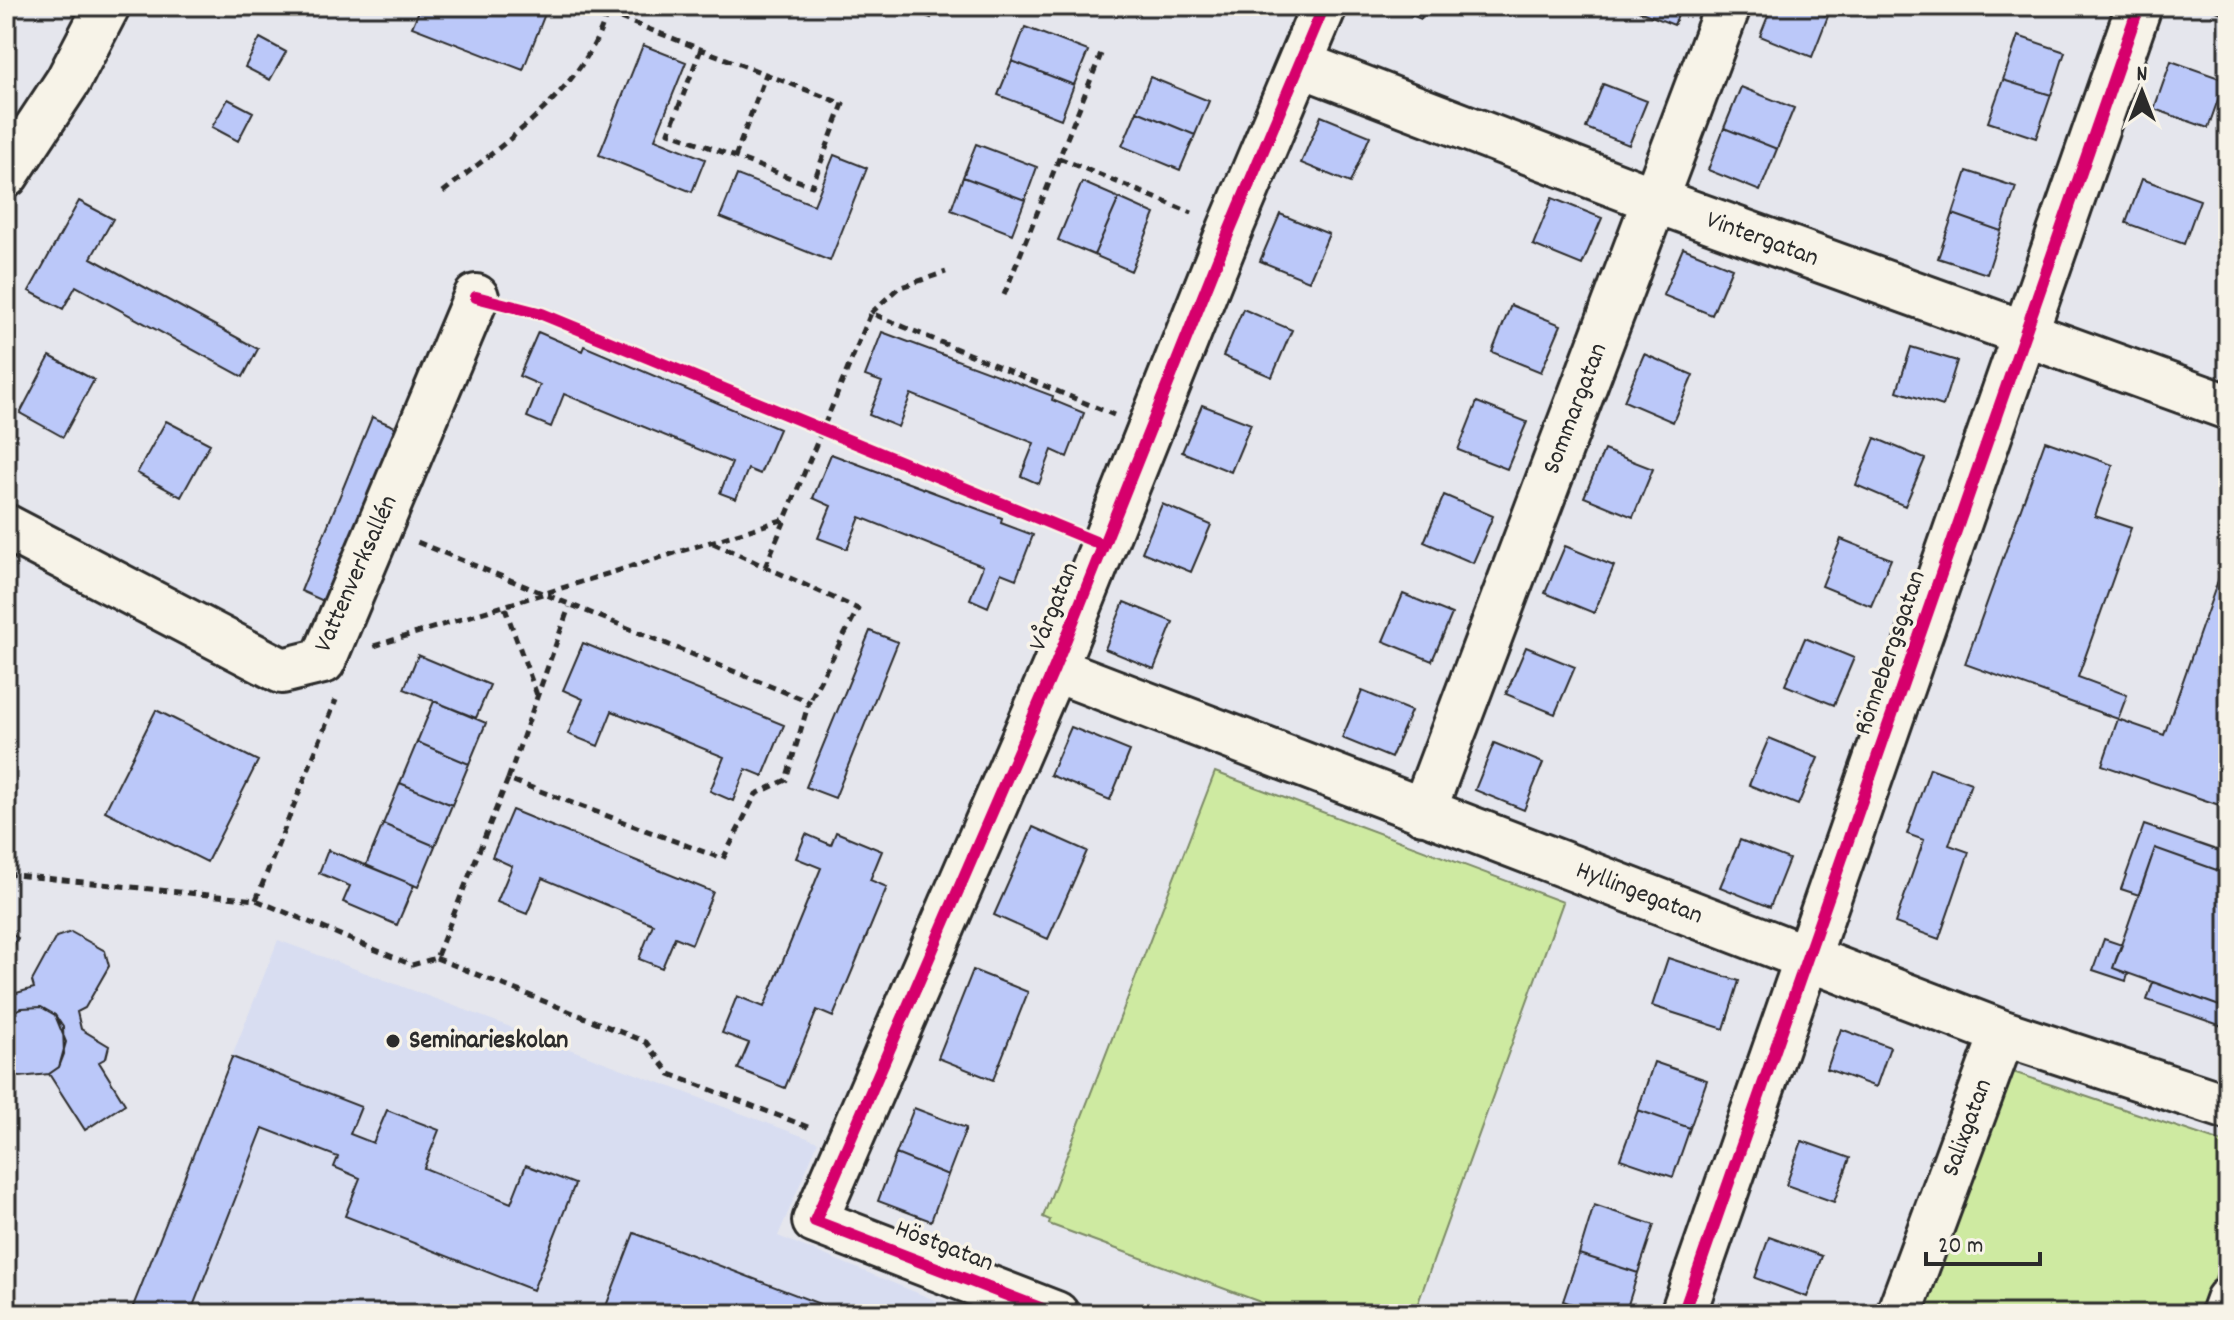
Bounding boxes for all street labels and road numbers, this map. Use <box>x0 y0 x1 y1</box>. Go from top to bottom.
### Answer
street label: Vintergatan <box>1701 203 1823 277</box>
street label: Sommargatan <box>1534 338 1618 480</box>
street label: Vattenverksallén <box>306 489 408 659</box>
street label: Vårgatan <box>1021 557 1089 657</box>
street label: Rönnebergsgatan <box>1846 566 1936 740</box>
street label: Hyllingegatan <box>1570 853 1708 935</box>
street label: Salixgatan <box>1933 1074 2003 1182</box>
street label: Höstgatan <box>889 1211 999 1283</box>

